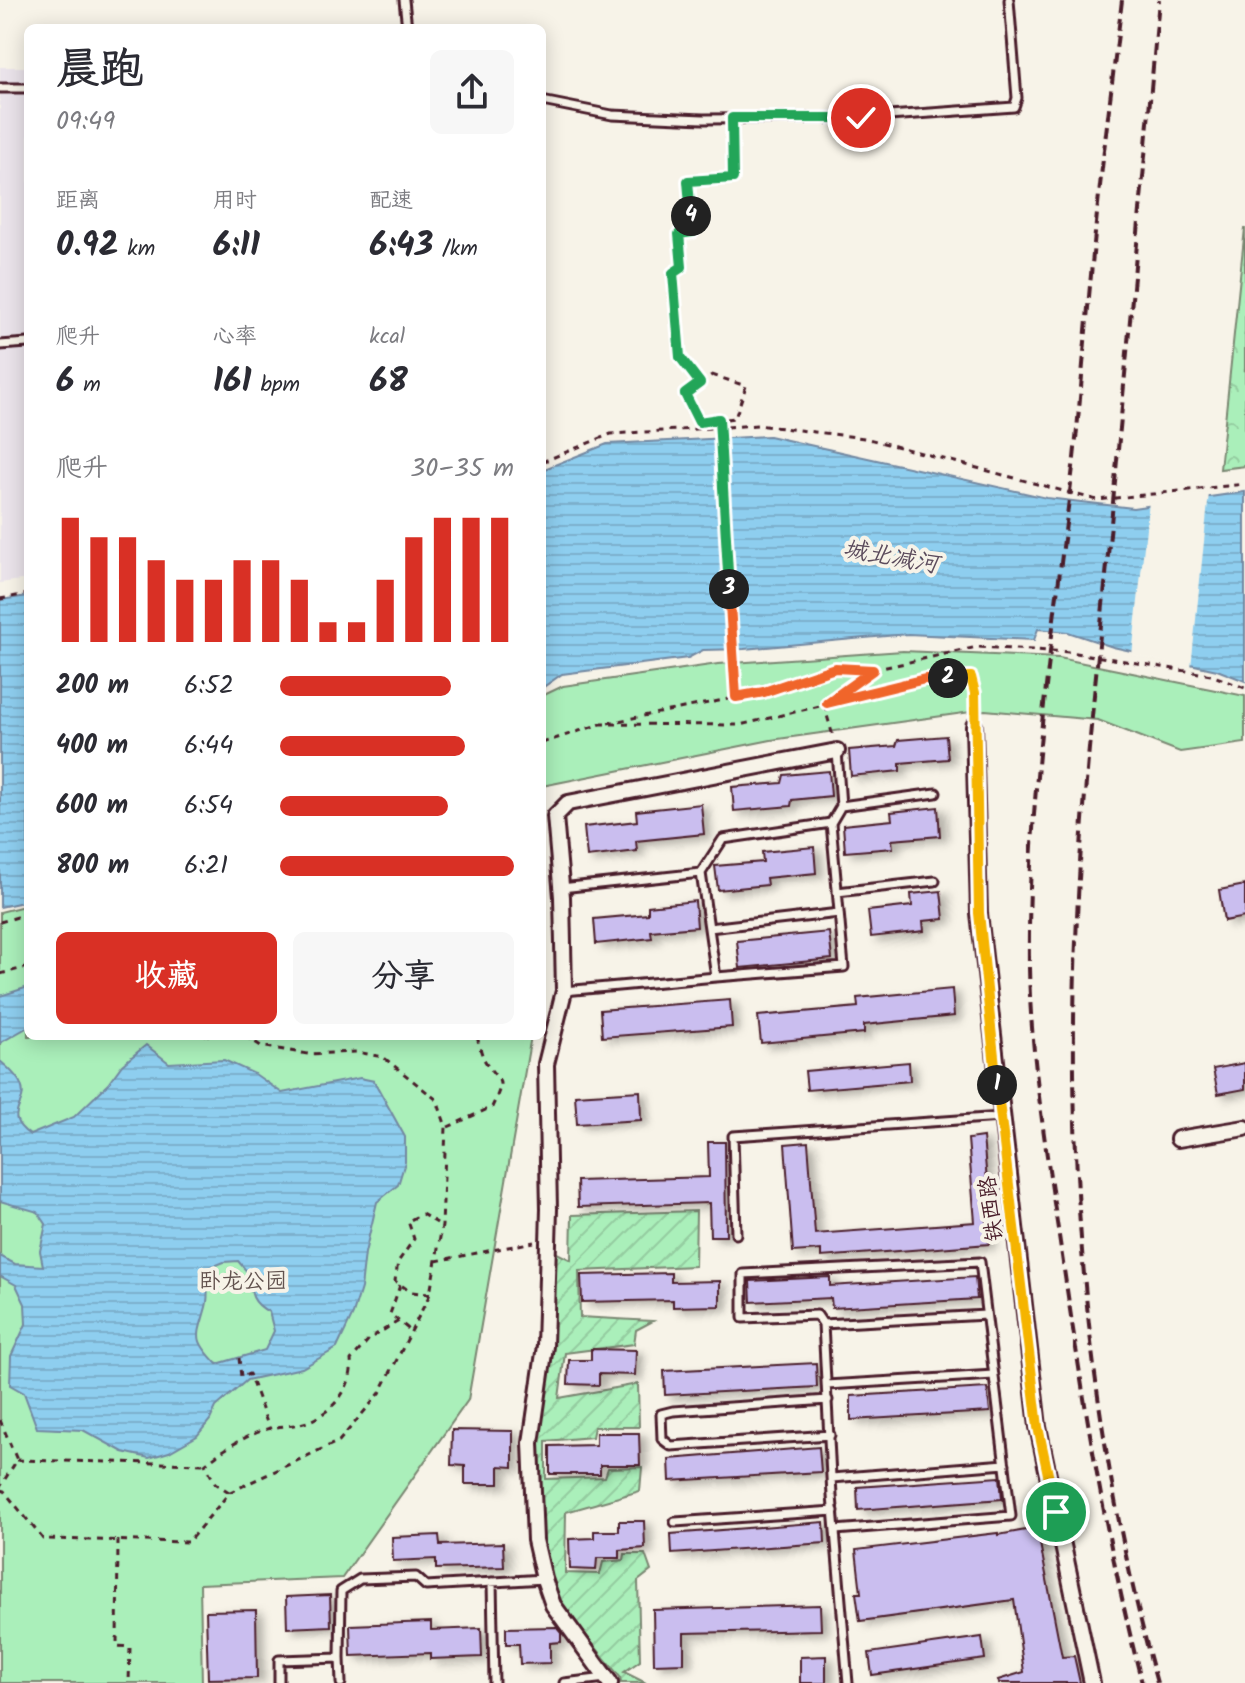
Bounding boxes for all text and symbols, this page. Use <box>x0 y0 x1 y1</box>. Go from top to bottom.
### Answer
text: 晨跑 <box>56 36 144 106</box>
button: share <box>430 50 514 134</box>
pin <box>827 84 895 152</box>
icon: check <box>839 96 883 140</box>
text: 09:49 <box>56 101 115 143</box>
text: 距离 <box>56 184 100 219</box>
text: 用时 <box>213 184 257 219</box>
text: 配速 <box>369 184 413 219</box>
pin: 4 <box>671 196 711 236</box>
text: 4 <box>685 198 697 233</box>
text: 0.92 <box>56 219 119 273</box>
text: 6:11 <box>213 219 260 273</box>
text: 6:43 <box>369 219 433 273</box>
text: km <box>119 232 155 267</box>
text: /km <box>433 232 478 267</box>
text: 爬升 <box>56 320 100 355</box>
text: 心率 <box>213 320 257 355</box>
text: kcal <box>369 320 405 355</box>
text: 6 <box>56 355 74 409</box>
text: 161 <box>213 355 252 409</box>
text: 68 <box>369 355 408 409</box>
text: m <box>74 368 101 403</box>
text: bpm <box>252 368 300 403</box>
text: 爬升 <box>56 448 108 490</box>
text: 30–35 m <box>410 448 514 490</box>
water label: 城北减河 <box>840 530 945 586</box>
pin: 3 <box>709 569 749 609</box>
text: 3 <box>723 571 735 606</box>
pin: 2 <box>928 658 968 698</box>
text: 2 <box>942 660 954 695</box>
text: 200 m <box>56 665 129 707</box>
text: 6:52 <box>184 665 234 707</box>
text: 400 m <box>56 725 128 767</box>
text: 6:44 <box>184 725 234 767</box>
text: 600 m <box>56 785 128 827</box>
text: 6:54 <box>184 785 233 827</box>
text: 800 m <box>56 845 129 887</box>
text: 6:21 <box>184 845 228 887</box>
button: 收藏 <box>56 932 277 1024</box>
button: 分享 <box>293 932 514 1024</box>
pin: 1 <box>977 1065 1017 1105</box>
text: 1 <box>994 1067 1000 1102</box>
street label: 铁西路 <box>971 1174 1014 1244</box>
park label: 卧龙公园 <box>199 1265 287 1300</box>
pin <box>1022 1478 1090 1546</box>
icon: arrive <box>1034 1490 1078 1534</box>

